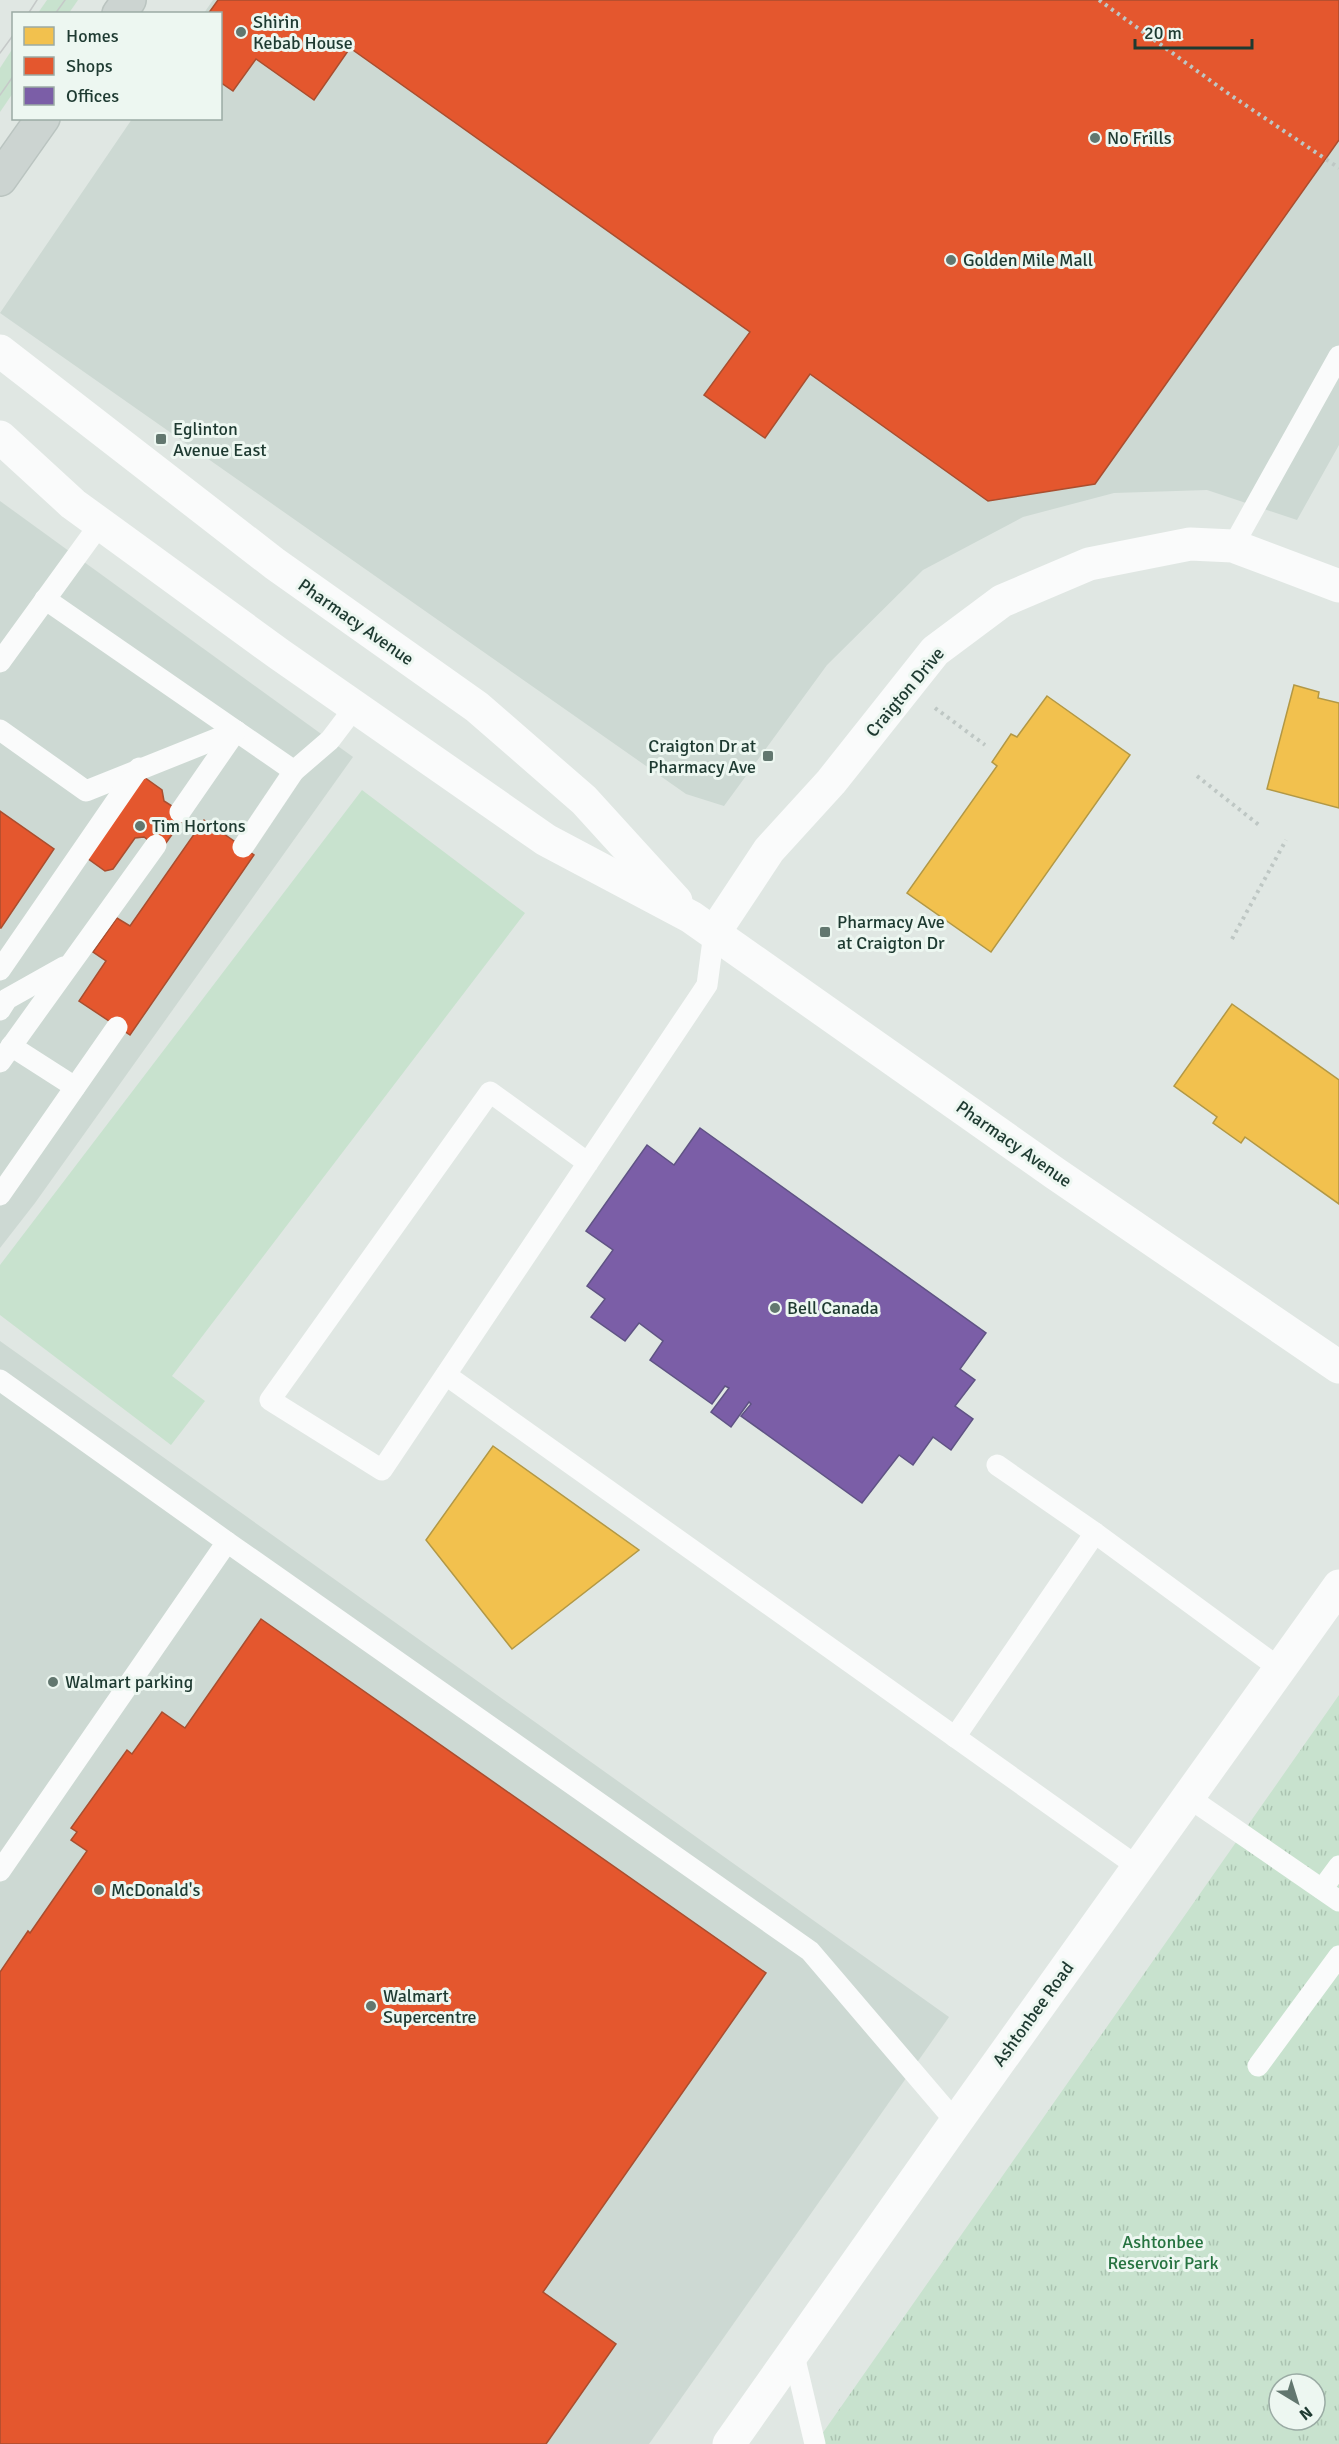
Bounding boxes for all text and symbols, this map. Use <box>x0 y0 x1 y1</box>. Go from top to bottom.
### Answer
place label: Shirin Kebab House <box>253 11 353 54</box>
legend <box>12 12 222 120</box>
scale bar <box>1135 12 1252 50</box>
text: 20 m <box>1144 22 1182 44</box>
text: Homes <box>66 25 119 47</box>
marker: Shirin Kebab House <box>234 25 248 39</box>
text: Shops <box>66 55 113 77</box>
text: Offices <box>66 85 119 107</box>
place label: No Frills <box>1107 127 1172 149</box>
marker: No Frills <box>1088 131 1102 145</box>
place label: Golden Mile Mall <box>963 249 1093 271</box>
marker: Golden Mile Mall <box>944 253 958 267</box>
place label: Eglinton Avenue East <box>173 418 267 461</box>
marker: Eglinton Avenue East <box>154 432 168 446</box>
street label: Pharmacy Avenue <box>294 574 418 670</box>
street label: Craigton Drive <box>861 643 949 741</box>
place label: Craigton Dr at Pharmacy Ave <box>648 735 756 778</box>
marker: Craigton Dr at Pharmacy Ave <box>761 749 775 763</box>
place label: Tim Hortons <box>152 815 246 837</box>
marker: Tim Hortons <box>133 819 147 833</box>
place label: Pharmacy Ave at Craigton Dr <box>837 911 945 954</box>
marker: Pharmacy Ave at Craigton Dr <box>818 925 832 939</box>
street label: Pharmacy Avenue <box>952 1096 1076 1192</box>
place label: Bell Canada <box>787 1297 879 1319</box>
marker: Bell Canada <box>768 1301 782 1315</box>
place label: Walmart parking <box>65 1671 193 1693</box>
marker: Walmart parking <box>46 1675 60 1689</box>
place label: McDonald's <box>111 1879 200 1901</box>
marker: McDonald's <box>92 1883 106 1897</box>
street label: Ashtonbee Road <box>988 1957 1078 2071</box>
place label: Walmart Supercentre <box>383 1985 476 2028</box>
marker: Walmart Supercentre <box>364 1999 378 2013</box>
park label: Ashtonbee Reservoir Park <box>1108 2231 1218 2274</box>
north arrow <box>1267 2372 1327 2432</box>
text: N <box>1295 2402 1316 2424</box>

